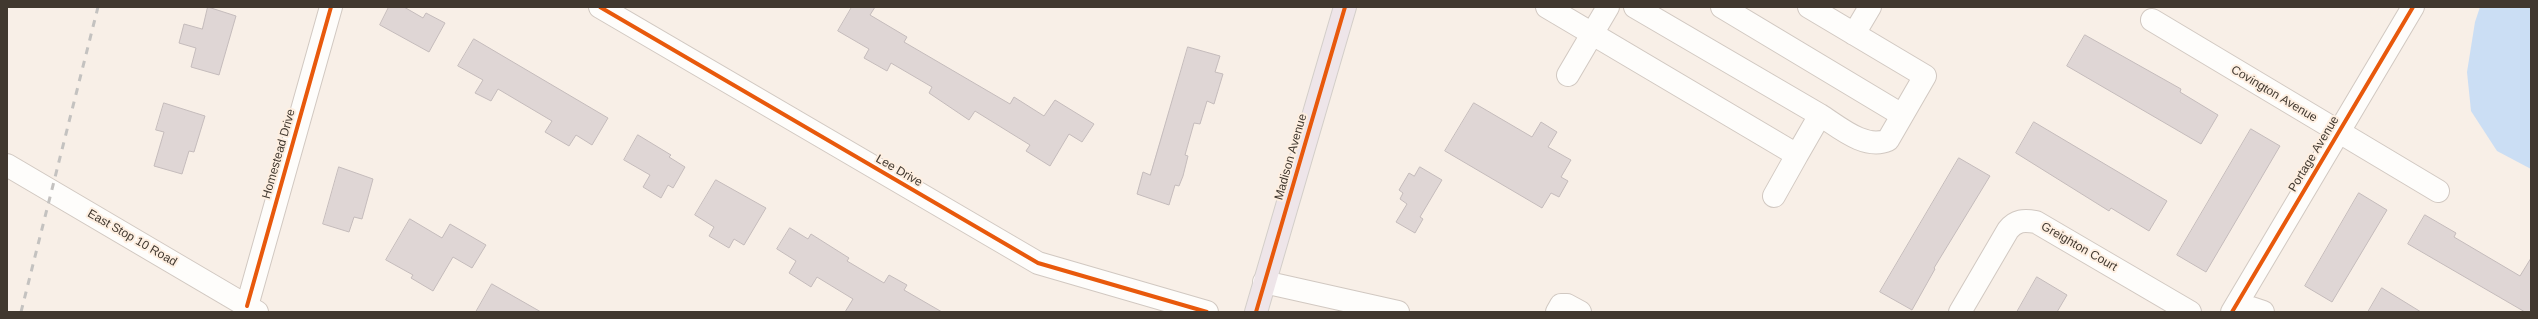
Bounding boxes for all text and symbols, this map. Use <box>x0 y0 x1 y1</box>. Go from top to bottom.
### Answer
street label: Covington Avenue <box>2228 63 2320 125</box>
street label: Homestead Drive <box>259 107 299 201</box>
street label: Madison Avenue <box>1272 112 1310 202</box>
street label: Portage Avenue <box>2286 113 2342 195</box>
street label: Lee Drive <box>873 152 925 190</box>
street label: East Stop 10 Road <box>85 207 179 269</box>
street label: Greighton Court <box>2038 219 2120 275</box>

